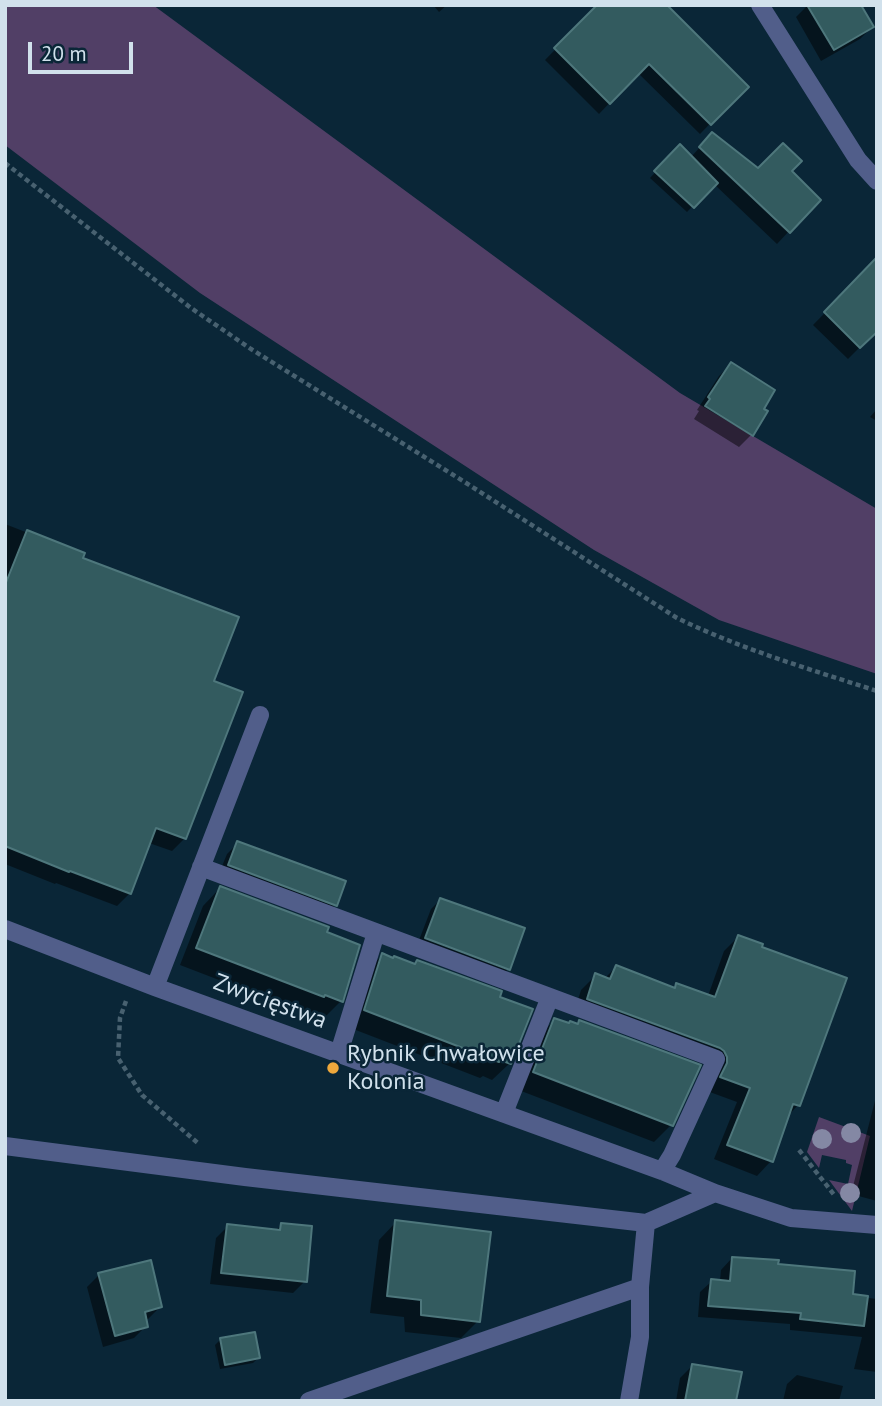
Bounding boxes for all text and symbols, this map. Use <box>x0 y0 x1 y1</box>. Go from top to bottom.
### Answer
scale bar <box>32 28 136 72</box>
text: 20 m <box>41 40 87 67</box>
street label: Zwycięstwa <box>210 968 330 1036</box>
place label: Rybnik Chwałowice Kolonia <box>347 1040 545 1096</box>
marker: Rybnik Chwałowice Kolonia <box>325 1060 341 1076</box>

